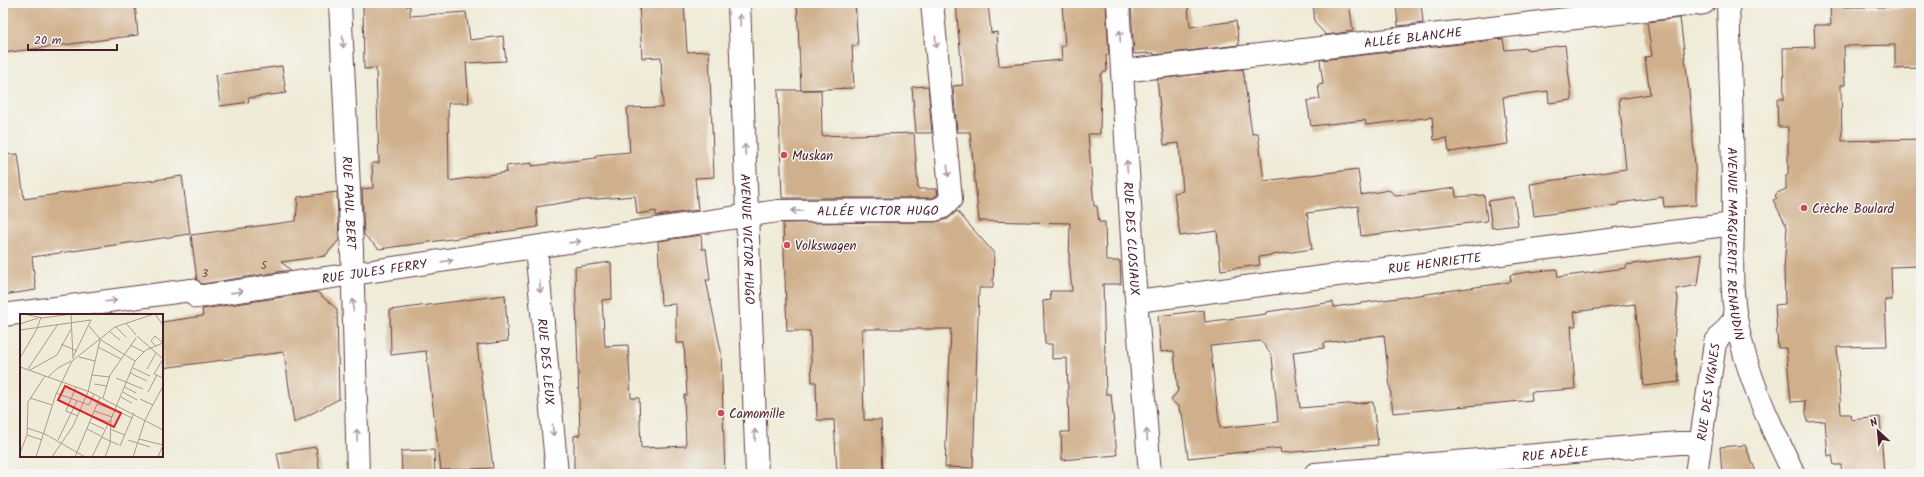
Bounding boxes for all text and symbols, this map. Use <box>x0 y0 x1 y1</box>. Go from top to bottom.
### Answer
one-way arrow <box>736 14 744 27</box>
street label: ALLÉE BLANCHE <box>1363 22 1464 55</box>
scale bar <box>28 26 117 52</box>
one-way arrow <box>1116 30 1123 43</box>
text: 20 m <box>34 31 62 50</box>
one-way arrow <box>339 35 346 48</box>
one-way arrow <box>932 35 939 48</box>
one-way arrow <box>741 144 749 157</box>
place label: Muskan <box>792 146 833 167</box>
street label: AVENUE MARGUERITE RENAUDIN <box>1720 147 1749 343</box>
marker: Muskan <box>779 150 789 160</box>
street label: RUE PAUL BERT <box>335 156 361 251</box>
one-way arrow <box>1124 160 1131 173</box>
one-way arrow <box>945 164 952 177</box>
street label: AVENUE VICTOR HUGO <box>734 173 760 305</box>
street label: RUE DES CLOSIAUX <box>1117 181 1145 297</box>
place label: Crèche Boulard <box>1812 199 1895 220</box>
street label: ALLÉE VICTOR HUGO <box>817 201 939 223</box>
marker: Crèche Boulard <box>1799 203 1809 213</box>
one-way arrow <box>791 207 804 215</box>
place label: Volkswagen <box>795 236 856 257</box>
one-way arrow <box>569 238 582 246</box>
marker: Volkswagen <box>782 240 792 250</box>
street label: RUE HENRIETTE <box>1387 248 1483 280</box>
street label: RUE JULES FERRY <box>320 254 429 290</box>
house number: 5 <box>261 257 268 275</box>
one-way arrow <box>440 257 453 265</box>
house number: 3 <box>202 265 208 283</box>
one-way arrow <box>537 280 544 293</box>
one-way arrow <box>230 288 243 296</box>
one-way arrow <box>104 297 117 305</box>
one-way arrow <box>349 299 356 312</box>
inset map <box>20 314 163 457</box>
street label: RUE DES LEUX <box>531 317 560 407</box>
street label: RUE DES VIGNES <box>1692 342 1727 442</box>
place label: Camomille <box>729 404 785 425</box>
marker: Camomille <box>716 408 726 418</box>
north arrow <box>1858 411 1898 451</box>
text: N <box>1867 413 1881 433</box>
one-way arrow <box>550 423 557 436</box>
one-way arrow <box>353 429 361 442</box>
one-way arrow <box>751 429 759 442</box>
one-way arrow <box>1143 429 1150 442</box>
street label: RUE ADÈLE <box>1521 442 1590 468</box>

